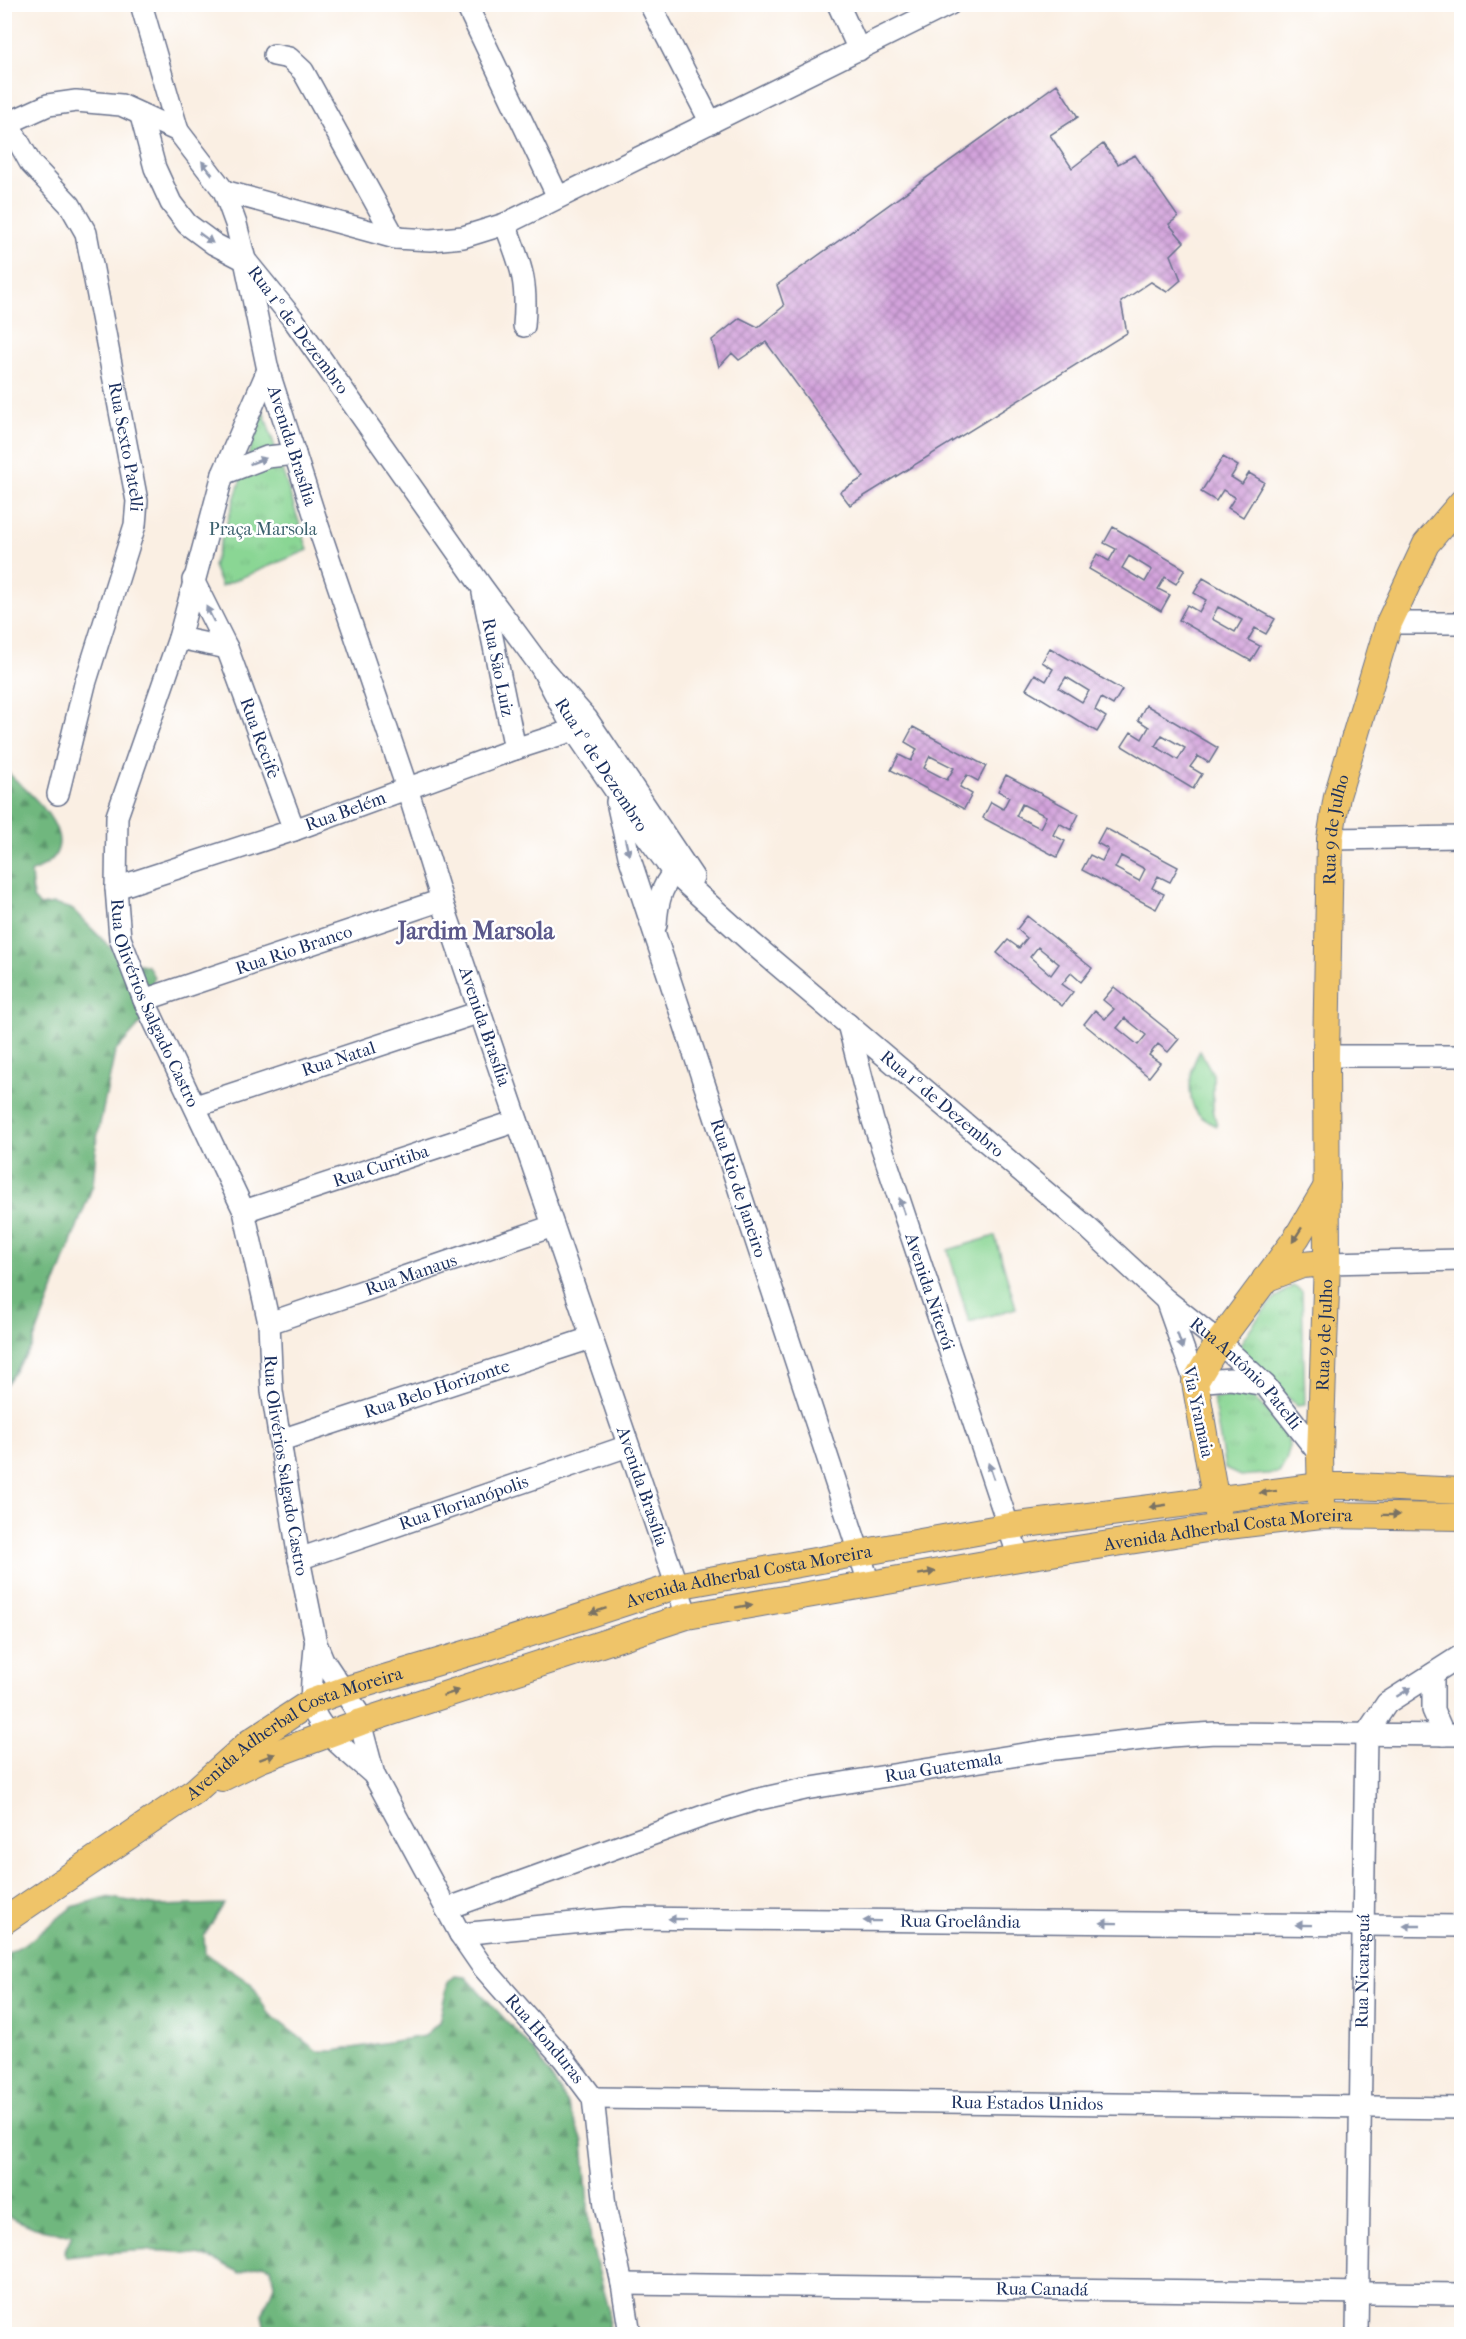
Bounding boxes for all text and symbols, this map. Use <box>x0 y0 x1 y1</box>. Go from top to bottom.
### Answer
one-way arrow <box>201 161 213 176</box>
one-way arrow <box>198 232 214 244</box>
street label: Rua 1º de Dezembro <box>243 262 353 398</box>
street label: Rua Sexto Patelli <box>104 380 148 513</box>
street label: Avenida Brasília <box>263 382 321 509</box>
one-way arrow <box>250 455 268 465</box>
park label: Praça Marsola <box>209 519 318 540</box>
one-way arrow <box>205 605 215 622</box>
street label: Rua São Luiz <box>478 616 519 719</box>
street label: Rua 1º de Dezembro <box>550 694 652 836</box>
street label: Rua Recife <box>236 695 285 782</box>
street label: Rua 9 de Julho <box>1319 772 1353 885</box>
street label: Rua Belém <box>302 787 389 836</box>
one-way arrow <box>623 838 633 856</box>
street label: Rua Olivérios Salgado Castro <box>106 898 204 1110</box>
district label: Jardim Marsola <box>396 917 555 945</box>
street label: Rua Rio Branco <box>233 920 355 979</box>
street label: Avenida Brasília <box>454 963 515 1089</box>
street label: Rua Natal <box>299 1037 378 1081</box>
street label: Rua 1º de Dezembro <box>876 1046 1008 1162</box>
street label: Rua Rio de Janeiro <box>706 1116 771 1260</box>
street label: Rua Curitiba <box>330 1140 432 1192</box>
one-way arrow <box>896 1197 906 1215</box>
one-way arrow <box>1291 1227 1303 1243</box>
street label: Avenida Niterói <box>900 1229 960 1354</box>
street label: Rua Manaus <box>362 1249 460 1300</box>
street label: Rua 9 de Julho <box>1312 1279 1337 1391</box>
street label: Rua Antônio Patelli <box>1186 1312 1307 1434</box>
one-way arrow <box>1176 1332 1186 1350</box>
street label: Rua Olivérios Salgado Castro <box>260 1354 313 1578</box>
street label: Rua Belo Horizonte <box>361 1355 512 1423</box>
street label: Via Yramaia <box>1178 1363 1218 1460</box>
street label: Avenida Brasília <box>612 1423 673 1549</box>
one-way arrow <box>986 1462 996 1480</box>
street label: Rua Florianópolis <box>396 1470 531 1534</box>
one-way arrow <box>1258 1488 1277 1497</box>
one-way arrow <box>1148 1502 1167 1511</box>
street label: Avenida Adherbal Costa Moreira <box>1101 1504 1353 1555</box>
one-way arrow <box>1381 1510 1400 1520</box>
street label: Avenida Adherbal Costa Moreira <box>622 1540 874 1612</box>
one-way arrow <box>918 1568 937 1577</box>
one-way arrow <box>735 1601 754 1610</box>
one-way arrow <box>589 1607 607 1617</box>
street label: Avenida Adherbal Costa Moreira <box>181 1662 406 1805</box>
one-way arrow <box>1396 1687 1412 1698</box>
one-way arrow <box>442 1688 460 1697</box>
street label: Rua Guatemala <box>883 1747 1004 1787</box>
one-way arrow <box>258 1752 276 1762</box>
street label: Rua Groelândia <box>900 1910 1021 1932</box>
street label: Rua Nicaraguá <box>1351 1913 1374 2028</box>
one-way arrow <box>668 1914 687 1923</box>
one-way arrow <box>863 1916 882 1925</box>
one-way arrow <box>1100 1918 1119 1928</box>
one-way arrow <box>1295 1920 1314 1930</box>
one-way arrow <box>1403 1921 1422 1931</box>
street label: Rua Honduras <box>501 1989 589 2088</box>
street label: Rua Estados Unidos <box>951 2092 1104 2114</box>
street label: Rua Canadá <box>996 2278 1089 2300</box>

